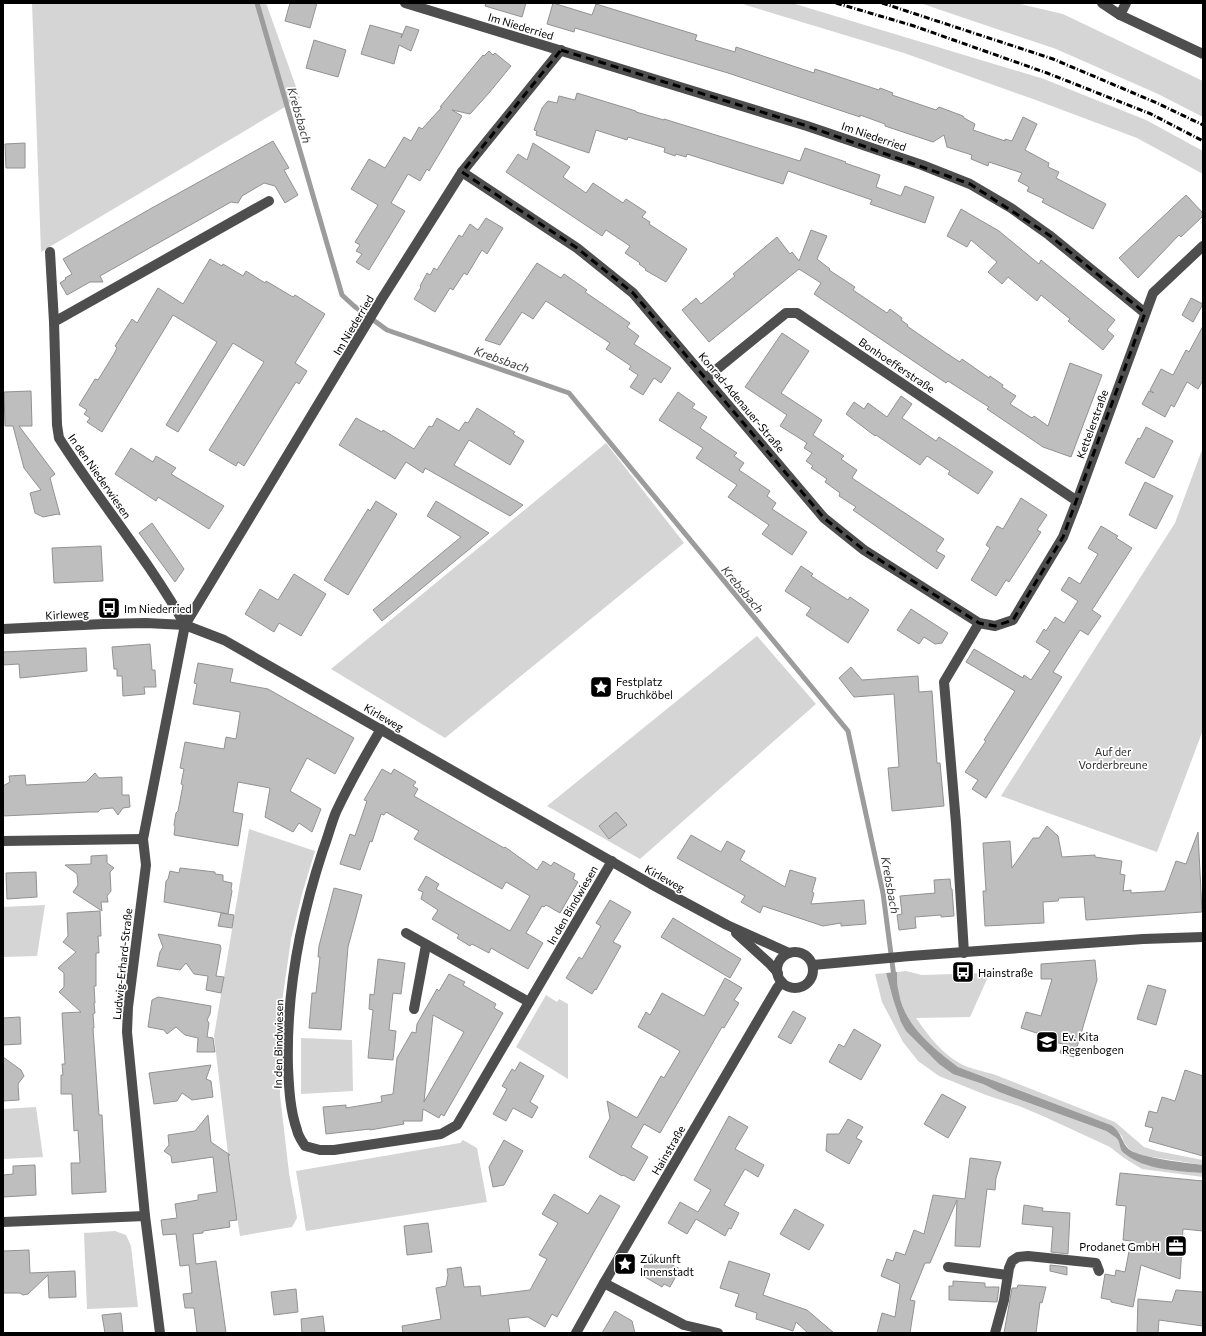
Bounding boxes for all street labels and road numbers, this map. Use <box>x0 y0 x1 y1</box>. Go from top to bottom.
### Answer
street label: Im Niederried <box>487 10 555 42</box>
street label: Im Niederried <box>840 119 908 153</box>
street label: Im Niederried <box>330 293 376 357</box>
street label: Bonhoefferstraße <box>857 335 938 395</box>
street label: Konrad-Adenauer-Straße <box>696 349 788 455</box>
street label: Kettelerstraße <box>1074 388 1111 460</box>
street label: In den Niederwiesen <box>66 431 134 521</box>
street label: Kirleweg <box>45 606 89 622</box>
street label: Kirleweg <box>362 701 406 734</box>
street label: Kirleweg <box>643 862 687 894</box>
street label: In den Bindwiesen <box>544 863 600 947</box>
street label: Ludwig-Erhard-Straße <box>110 907 134 1021</box>
street label: In den Bindwiesen <box>271 999 285 1089</box>
street label: Hainstraße <box>649 1123 688 1177</box>

